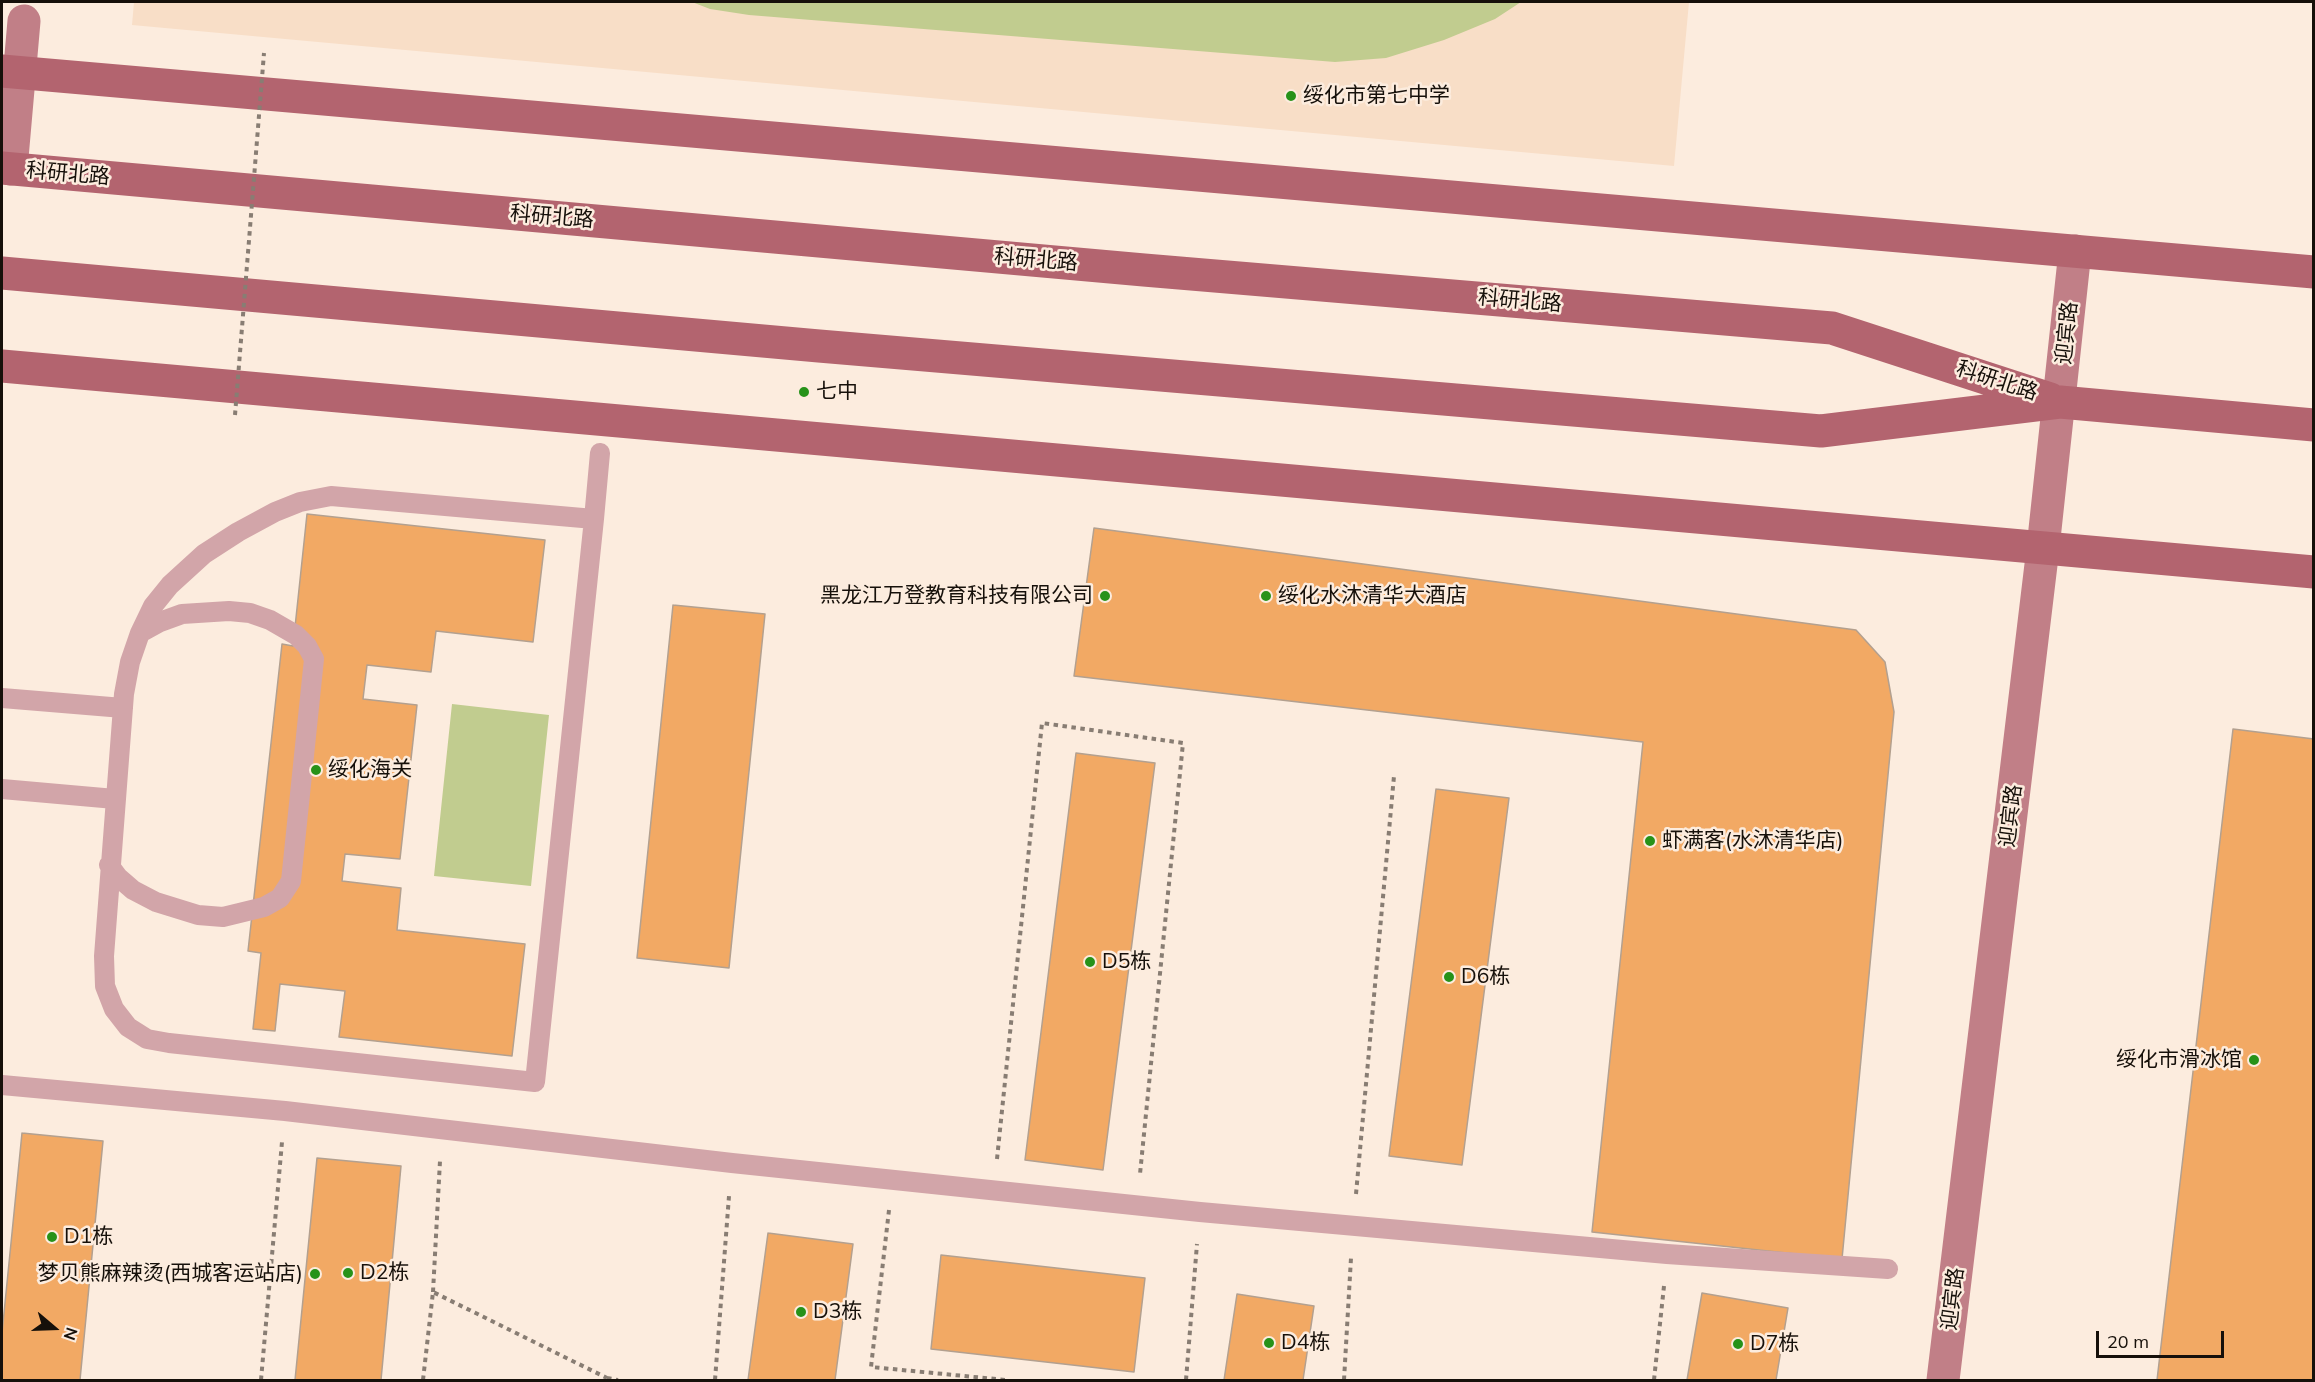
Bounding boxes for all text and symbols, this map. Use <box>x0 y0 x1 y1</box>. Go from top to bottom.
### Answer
place label: 绥化市第七中学 <box>1303 83 1450 109</box>
marker: 绥化市第七中学 <box>1284 89 1298 103</box>
street label: 科研北路 <box>25 158 111 190</box>
street label: 科研北路 <box>509 201 595 233</box>
street label: 科研北路 <box>993 244 1079 276</box>
street label: 科研北路 <box>1477 285 1563 317</box>
street label: 迎宾路 <box>2051 300 2083 366</box>
street label: 科研北路 <box>1953 356 2041 406</box>
place label: 七中 <box>816 379 858 405</box>
marker: 七中 <box>797 385 811 399</box>
place label: 黑龙江万登教育科技有限公司 <box>820 583 1093 609</box>
place label: 绥化水沐清华大酒店 <box>1278 583 1467 609</box>
marker: 黑龙江万登教育科技有限公司 <box>1098 589 1112 603</box>
marker: 绥化水沐清华大酒店 <box>1259 589 1273 603</box>
place label: 绥化海关 <box>328 757 412 783</box>
marker: 绥化海关 <box>309 763 323 777</box>
street label: 迎宾路 <box>1995 783 2027 849</box>
place label: 虾满客(水沐清华店) <box>1662 828 1843 854</box>
marker: 虾满客(水沐清华店) <box>1643 834 1657 848</box>
place label: D5栋 <box>1102 949 1151 975</box>
marker: D5栋 <box>1083 955 1097 969</box>
place label: D6栋 <box>1461 964 1510 990</box>
marker: D6栋 <box>1442 970 1456 984</box>
place label: 绥化市滑冰馆 <box>2116 1047 2242 1073</box>
marker: 绥化市滑冰馆 <box>2247 1053 2261 1067</box>
place label: D1栋 <box>64 1224 113 1250</box>
marker: D1栋 <box>45 1230 59 1244</box>
place label: D2栋 <box>360 1260 409 1286</box>
place label: 梦贝熊麻辣烫(西城客运站店) <box>38 1261 303 1287</box>
marker: D2栋 <box>341 1266 355 1280</box>
street label: 迎宾路 <box>1937 1266 1969 1332</box>
marker: 梦贝熊麻辣烫(西城客运站店) <box>308 1267 322 1281</box>
north arrow <box>24 1298 84 1358</box>
place label: D3栋 <box>813 1299 862 1325</box>
marker: D3栋 <box>794 1305 808 1319</box>
scale bar <box>2099 1319 2226 1357</box>
text: N <box>60 1325 82 1343</box>
place label: D4栋 <box>1281 1330 1330 1356</box>
text: 20 m <box>2107 1330 2149 1353</box>
place label: D7栋 <box>1750 1331 1799 1357</box>
marker: D4栋 <box>1262 1336 1276 1350</box>
marker: D7栋 <box>1731 1337 1745 1351</box>

